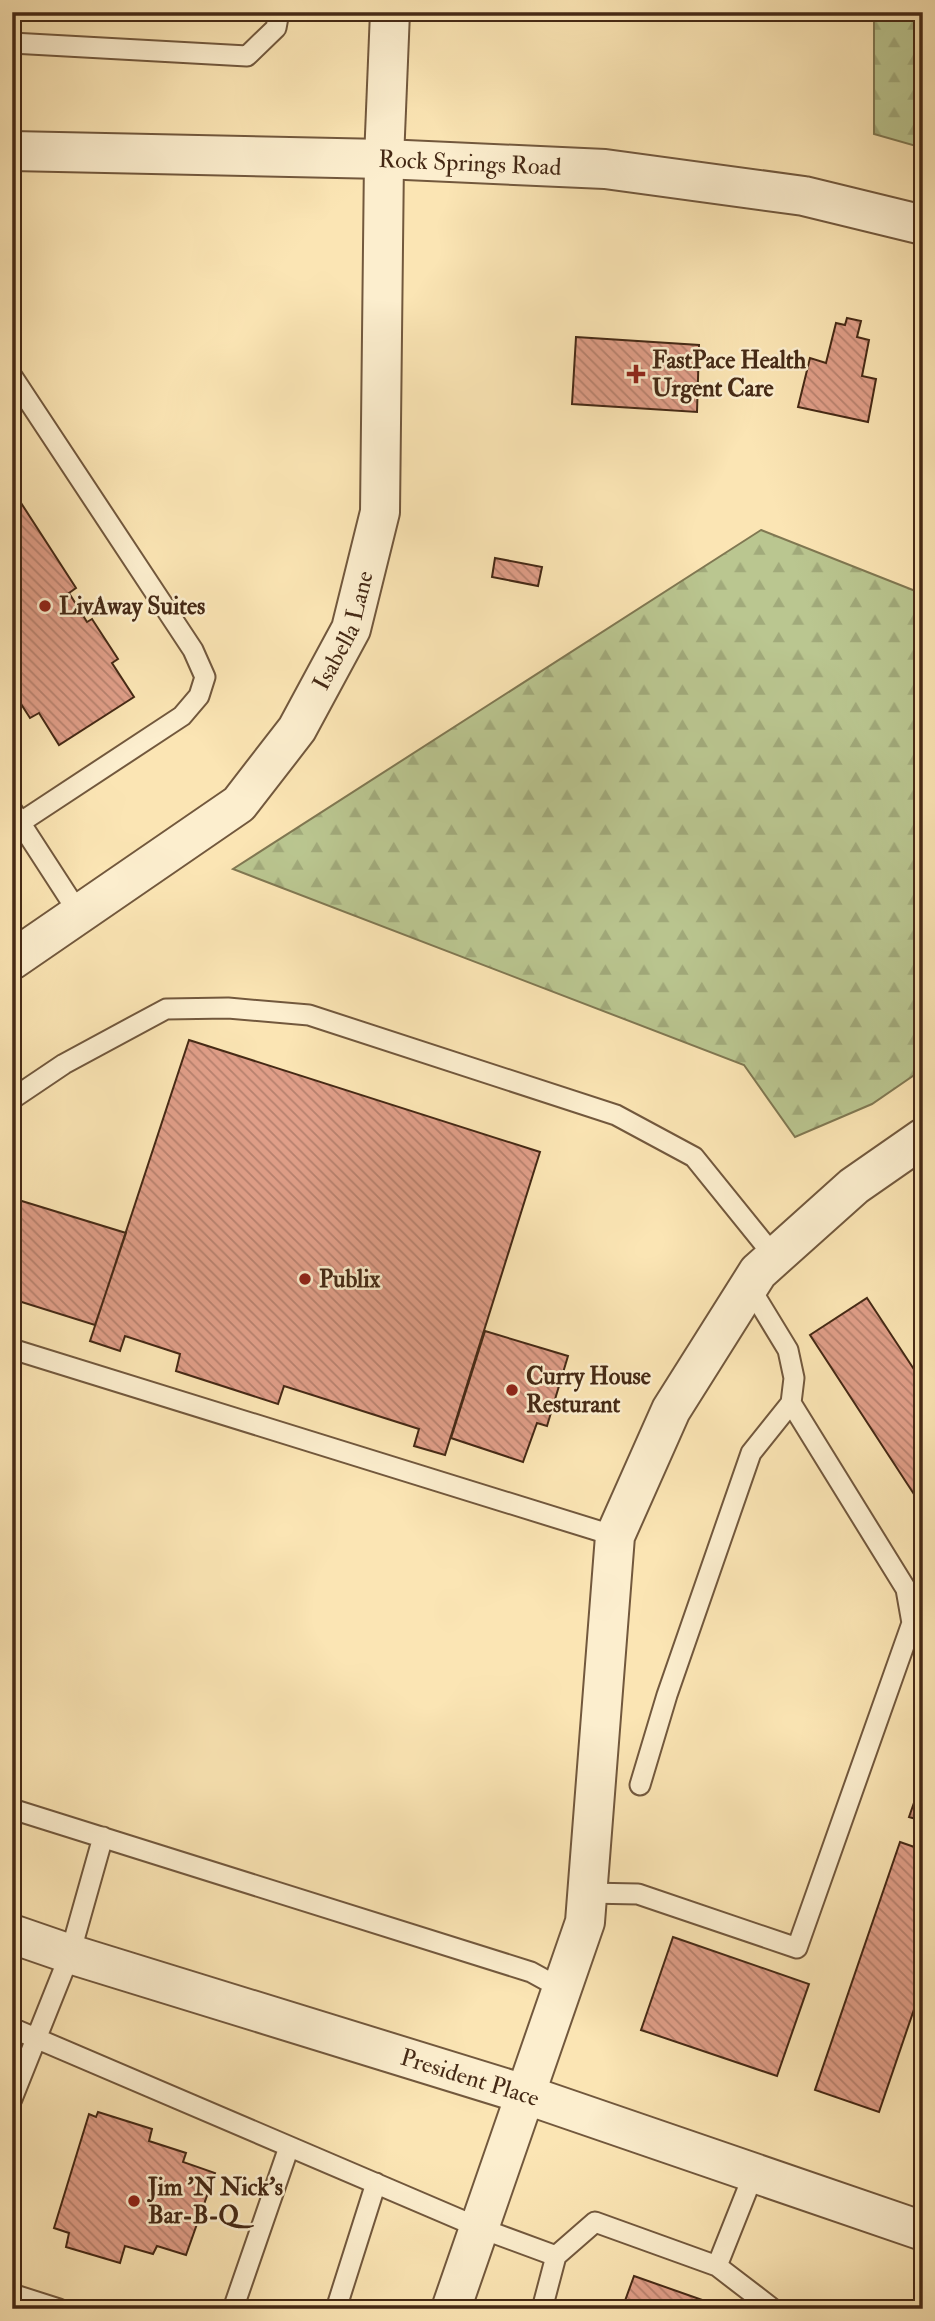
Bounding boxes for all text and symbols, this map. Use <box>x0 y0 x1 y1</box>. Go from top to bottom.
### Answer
street label: Rock Springs Road <box>378 143 562 183</box>
place label: FastPace Health Urgent Care <box>652 345 806 404</box>
marker: FastPace Health Urgent Care <box>626 364 646 384</box>
street label: Isabella Lane <box>305 568 380 695</box>
place label: LivAway Suites <box>59 591 205 622</box>
marker: LivAway Suites <box>37 598 53 614</box>
place label: Publix <box>319 1264 381 1295</box>
marker: Publix <box>297 1271 313 1287</box>
place label: Curry House Resturant <box>526 1361 651 1420</box>
marker: Curry House Resturant <box>504 1382 520 1398</box>
street label: President Place <box>397 2041 544 2114</box>
place label: Jim 'N Nick's Bar-B-Q <box>147 2172 283 2231</box>
marker: Jim 'N Nick's Bar-B-Q <box>126 2193 142 2209</box>

